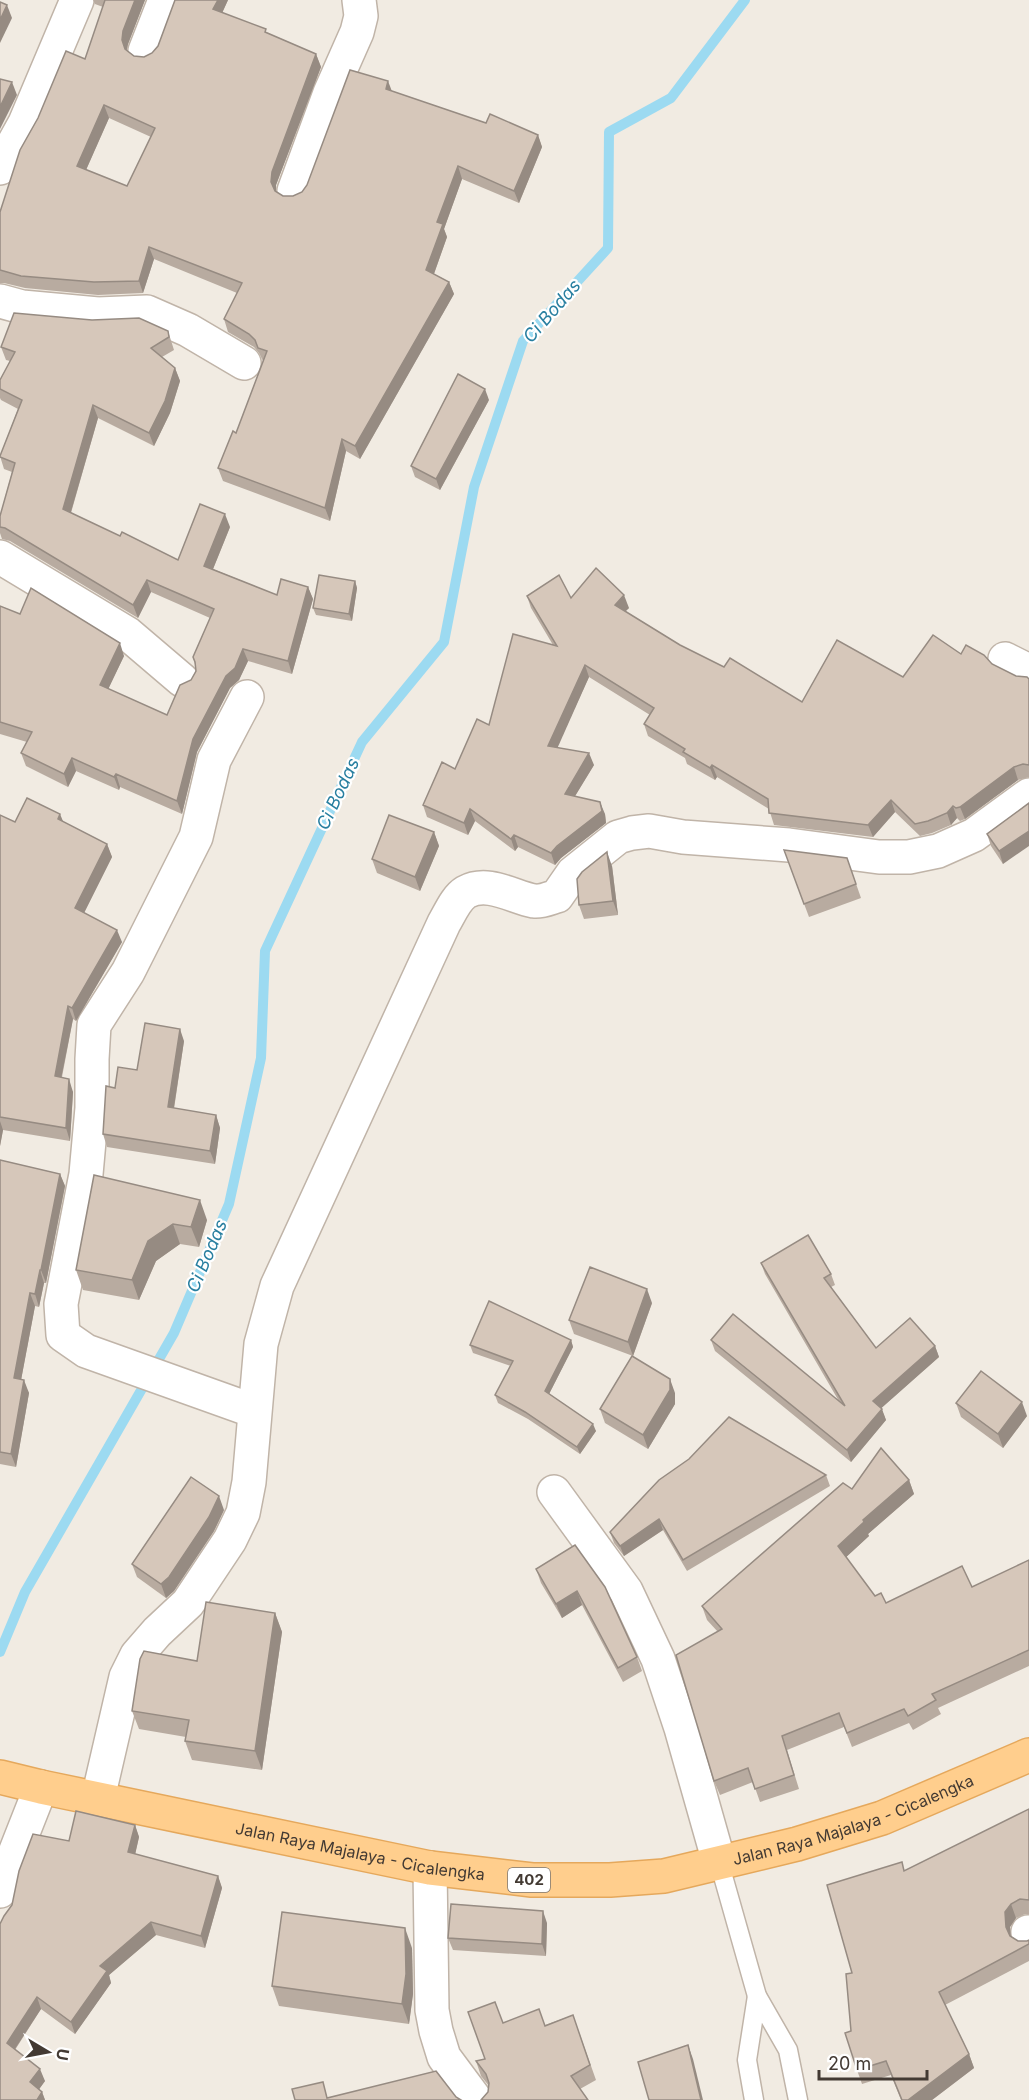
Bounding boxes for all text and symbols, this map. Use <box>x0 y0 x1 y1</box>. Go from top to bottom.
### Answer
water label: Ci Bodas <box>519 275 585 347</box>
water label: Ci Bodas <box>312 755 363 833</box>
water label: Ci Bodas <box>182 1216 231 1295</box>
street label: Jalan Raya Majalaya - Cicalengka <box>731 1770 977 1869</box>
street label: Jalan Raya Majalaya - Cicalengka <box>234 1818 486 1884</box>
road number: 402 <box>508 1868 550 1892</box>
north arrow <box>18 2022 78 2082</box>
scale bar <box>819 2043 927 2081</box>
text: U <box>52 2047 74 2062</box>
text: 20 m <box>828 2053 871 2074</box>

